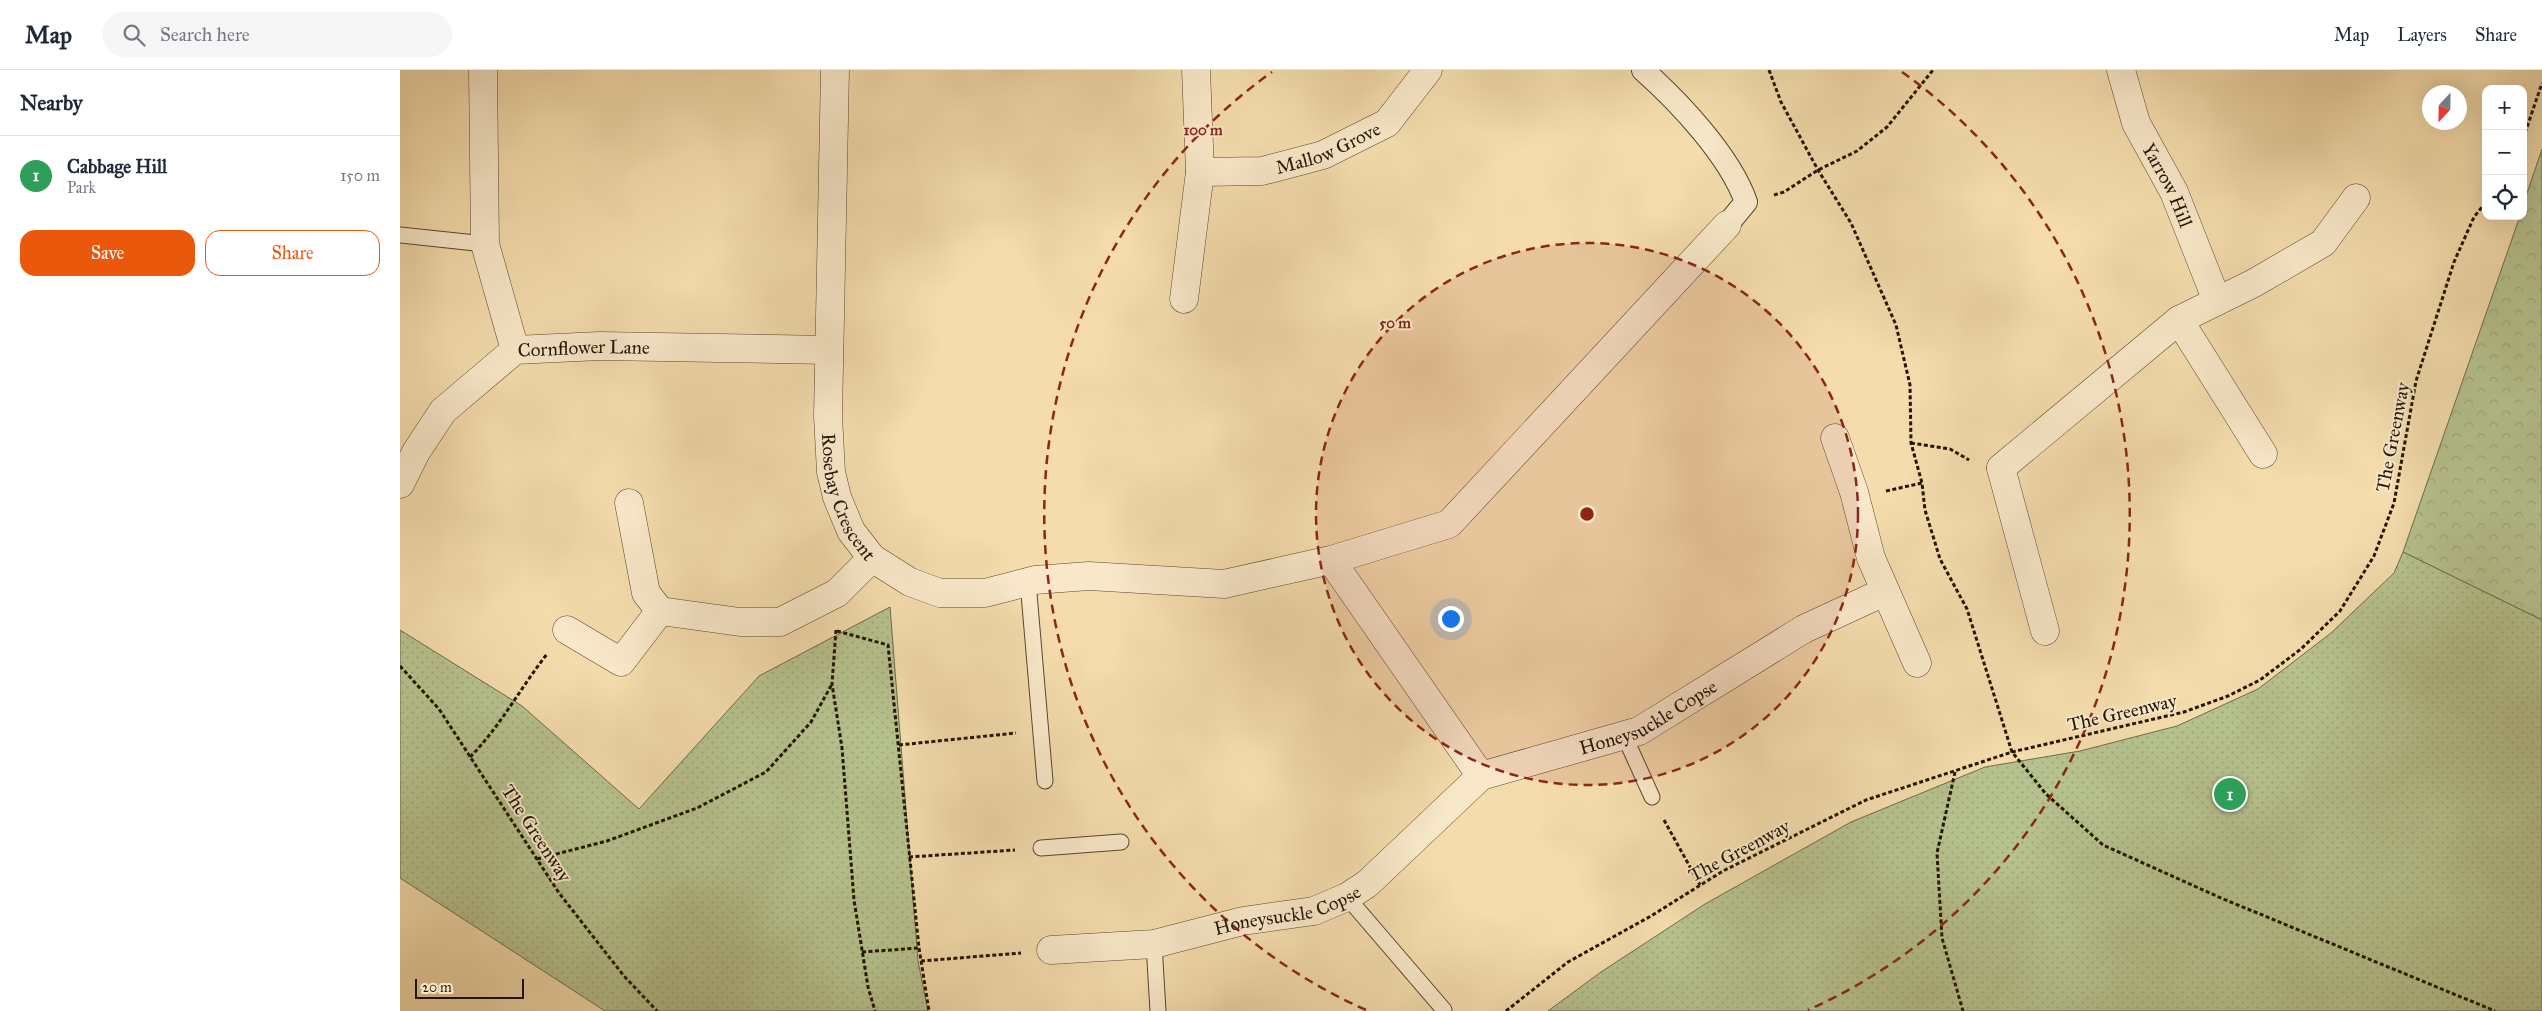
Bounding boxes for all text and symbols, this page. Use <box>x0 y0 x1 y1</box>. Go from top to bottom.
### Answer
search box <box>102 12 452 57</box>
text: Map <box>25 20 72 50</box>
icon: search <box>120 21 148 49</box>
text: Search here <box>160 23 250 46</box>
text: Map <box>2334 24 2369 46</box>
text: Layers <box>2397 24 2447 46</box>
text: Share <box>2475 24 2517 46</box>
north arrow <box>2422 85 2467 130</box>
map controls <box>2482 85 2527 220</box>
button: + <box>2482 85 2527 130</box>
text: Nearby <box>20 90 83 116</box>
street label: Mallow Grove <box>1273 117 1384 179</box>
text: 100 m <box>1183 121 1223 139</box>
button: − <box>2482 130 2527 175</box>
street label: Yarrow Hill <box>2137 139 2198 231</box>
text: Cabbage Hill <box>67 155 167 178</box>
text: 1 <box>33 166 39 185</box>
text: 150 m <box>340 166 380 185</box>
button: locate <box>2482 175 2527 220</box>
text: Park <box>67 178 96 197</box>
button: Save <box>20 230 195 276</box>
button: Share <box>205 230 380 276</box>
text: 50 m <box>1379 314 1411 332</box>
street label: Cornflower Lane <box>517 335 650 362</box>
street label: The Greenway <box>2371 379 2415 494</box>
street label: Rosebay Crescent <box>817 433 881 566</box>
centre of rings <box>1578 505 1596 523</box>
your location <box>1438 606 1464 632</box>
street label: Honeysuckle Copse <box>1577 675 1721 759</box>
street label: The Greenway <box>2065 689 2180 736</box>
pin: 1 <box>2214 775 2246 813</box>
street label: The Greenway <box>497 780 577 887</box>
street label: The Greenway <box>1685 814 1795 887</box>
street label: Honeysuckle Copse <box>1212 880 1365 940</box>
scale bar <box>415 976 524 999</box>
text: 20 m <box>422 979 452 996</box>

